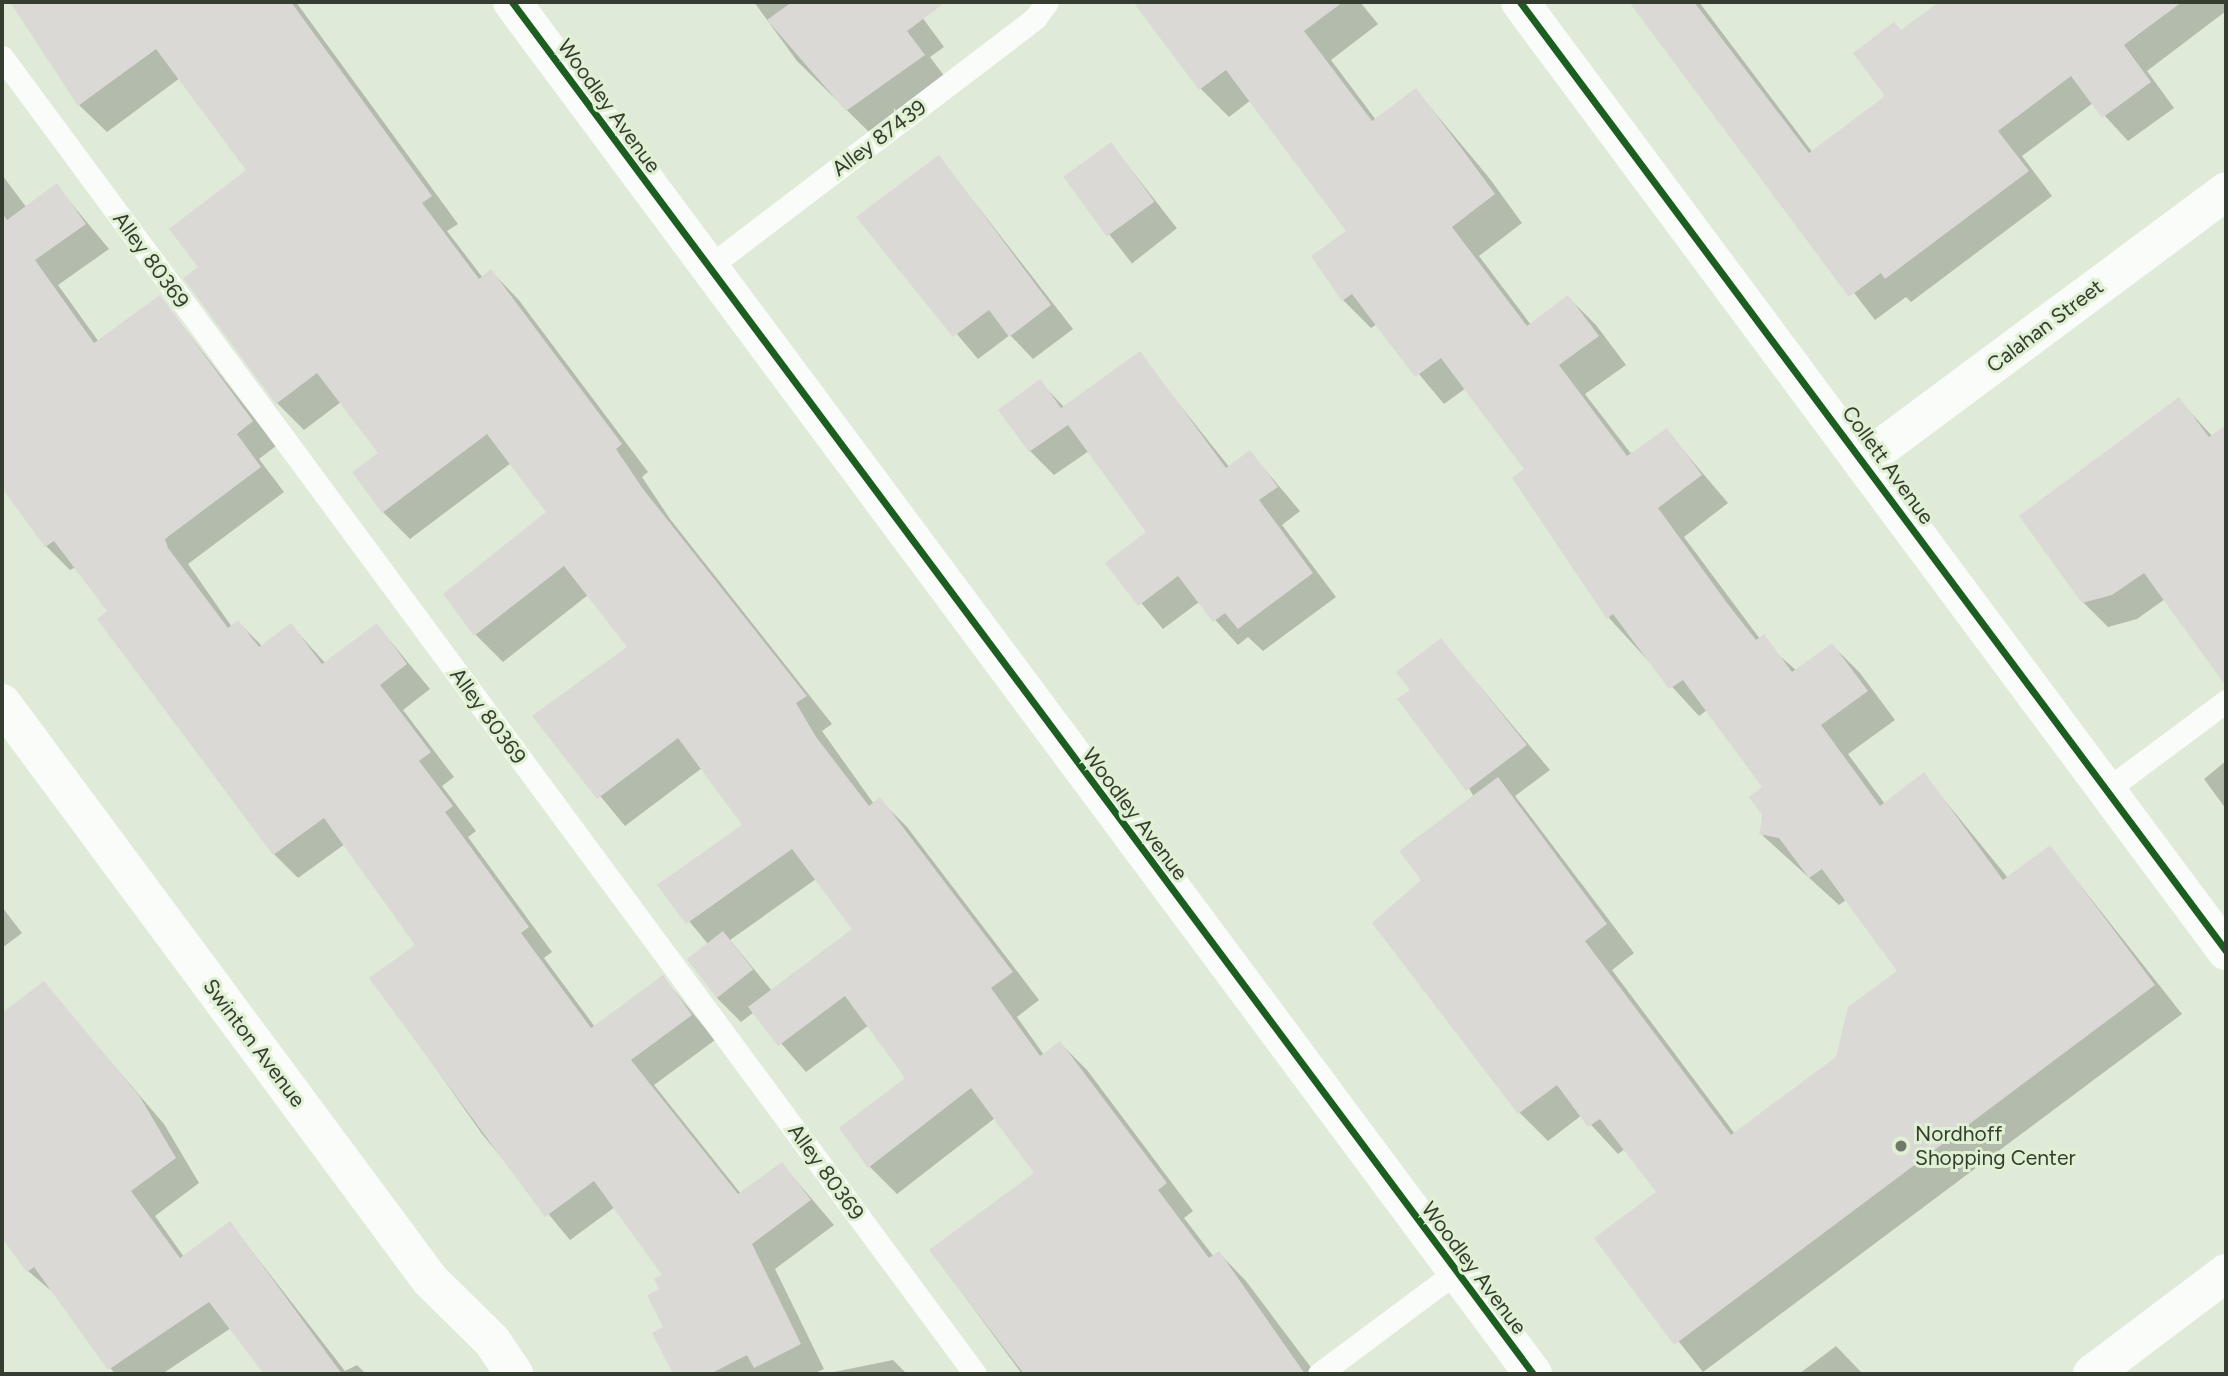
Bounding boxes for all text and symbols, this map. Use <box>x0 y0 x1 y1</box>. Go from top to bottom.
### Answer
street label: Woodley Avenue <box>552 34 666 178</box>
street label: Alley 87439 <box>827 94 931 182</box>
street label: Alley 80369 <box>108 207 194 313</box>
street label: Calahan Street <box>1982 274 2108 378</box>
street label: Collett Avenue <box>1837 401 1939 529</box>
street label: Alley 80369 <box>445 663 531 769</box>
street label: Woodley Avenue <box>1077 743 1193 885</box>
street label: Swinton Avenue <box>198 974 310 1112</box>
street label: Alley 80369 <box>783 1119 869 1225</box>
place label: Nordhoff Shopping Center <box>1915 1121 2075 1171</box>
marker: Nordhoff Shopping Center <box>1893 1138 1909 1154</box>
street label: Woodley Avenue <box>1416 1197 1532 1339</box>

